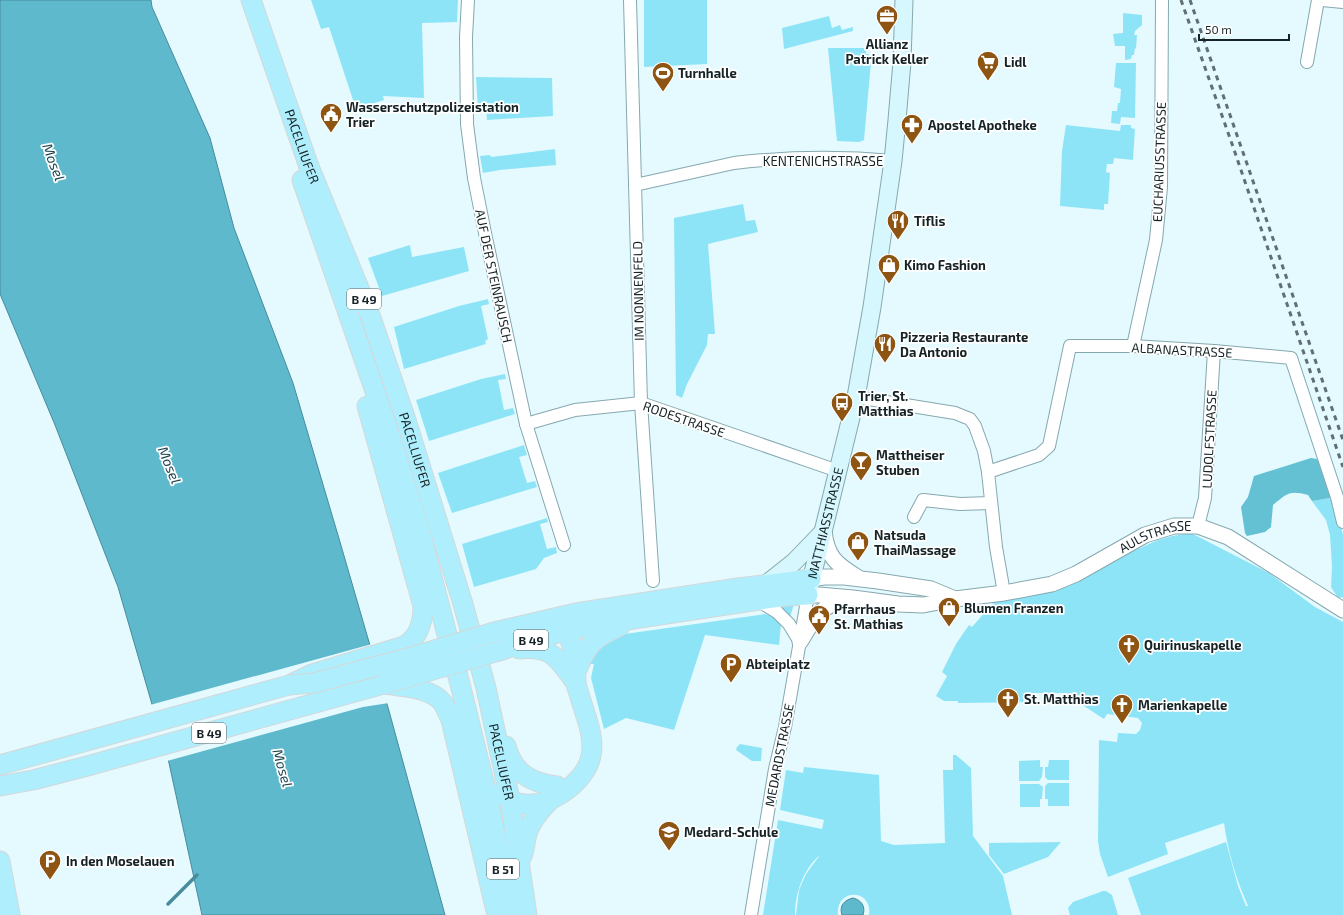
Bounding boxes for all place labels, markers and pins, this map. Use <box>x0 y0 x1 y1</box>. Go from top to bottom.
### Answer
office icon: Allianz Patrick Keller <box>874 3 900 36</box>
place label: Allianz Patrick Keller <box>845 36 929 67</box>
supermarket icon: Lidl <box>975 49 1001 82</box>
place label: Lidl <box>1004 54 1027 70</box>
sports icon: Turnhalle <box>650 60 676 93</box>
place label: Turnhalle <box>678 65 737 81</box>
place label: Wasserschutzpolizeistation Trier <box>346 99 519 130</box>
public building icon: Wasserschutzpolizeistation Trier <box>318 101 344 134</box>
pharmacy icon: Apostel Apotheke <box>899 112 925 145</box>
place label: Apostel Apotheke <box>928 117 1037 133</box>
restaurant icon: Tiflis <box>885 208 911 241</box>
place label: Tiflis <box>914 213 945 229</box>
shop icon: Kimo Fashion <box>876 252 902 285</box>
place label: Kimo Fashion <box>904 257 986 273</box>
place label: Pizzeria Restaurante Da Antonio <box>900 329 1028 360</box>
restaurant icon: Pizzeria Restaurante Da Antonio <box>872 331 898 364</box>
place label: Trier, St. Matthias <box>858 388 914 419</box>
bus stop icon: Trier, St. Matthias <box>829 390 855 423</box>
place label: Mattheiser Stuben <box>876 447 945 478</box>
bar icon: Mattheiser Stuben <box>848 449 874 482</box>
place label: Natsuda ThaiMassage <box>874 527 956 558</box>
shop icon: Natsuda ThaiMassage <box>845 529 871 562</box>
shop icon: Blumen Franzen <box>936 595 962 628</box>
place label: Blumen Franzen <box>964 600 1064 616</box>
place label: Pfarrhaus St. Mathias <box>834 601 903 632</box>
public building icon: Pfarrhaus St. Mathias <box>806 603 832 636</box>
church icon: Quirinuskapelle <box>1116 632 1142 665</box>
place label: Quirinuskapelle <box>1144 637 1241 654</box>
parking icon: Abteiplatz <box>718 651 744 684</box>
place label: Abteiplatz <box>746 656 810 672</box>
church icon: St. Matthias <box>995 686 1021 719</box>
place label: St. Matthias <box>1024 691 1099 707</box>
church icon: Marienkapelle <box>1109 692 1135 725</box>
place label: Marienkapelle <box>1138 697 1227 713</box>
school or university icon: Medard-Schule <box>656 819 682 852</box>
place label: Medard-Schule <box>684 824 778 840</box>
parking icon: In den Moselauen <box>37 848 63 881</box>
place label: In den Moselauen <box>66 853 175 869</box>

